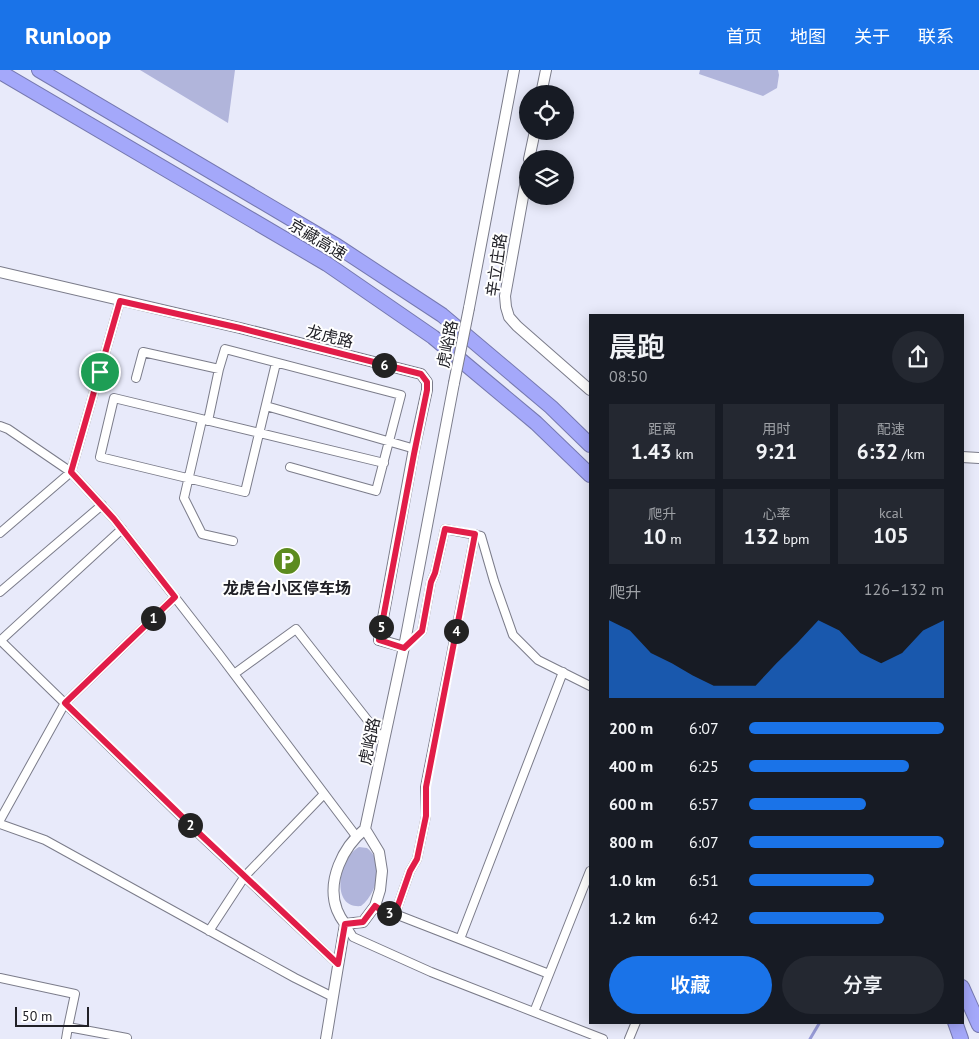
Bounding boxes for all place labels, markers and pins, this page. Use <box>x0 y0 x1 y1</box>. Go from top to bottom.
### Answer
pin <box>79 351 121 393</box>
pin: 6 <box>372 352 396 378</box>
parking icon: 龙虎台小区停车场 <box>272 546 302 576</box>
place label: 龙虎台小区停车场 <box>223 578 351 598</box>
pin: 1 <box>140 606 166 630</box>
pin: 5 <box>368 614 394 640</box>
pin: 4 <box>444 618 468 644</box>
pin: 2 <box>178 812 202 838</box>
pin: 3 <box>376 900 402 926</box>

